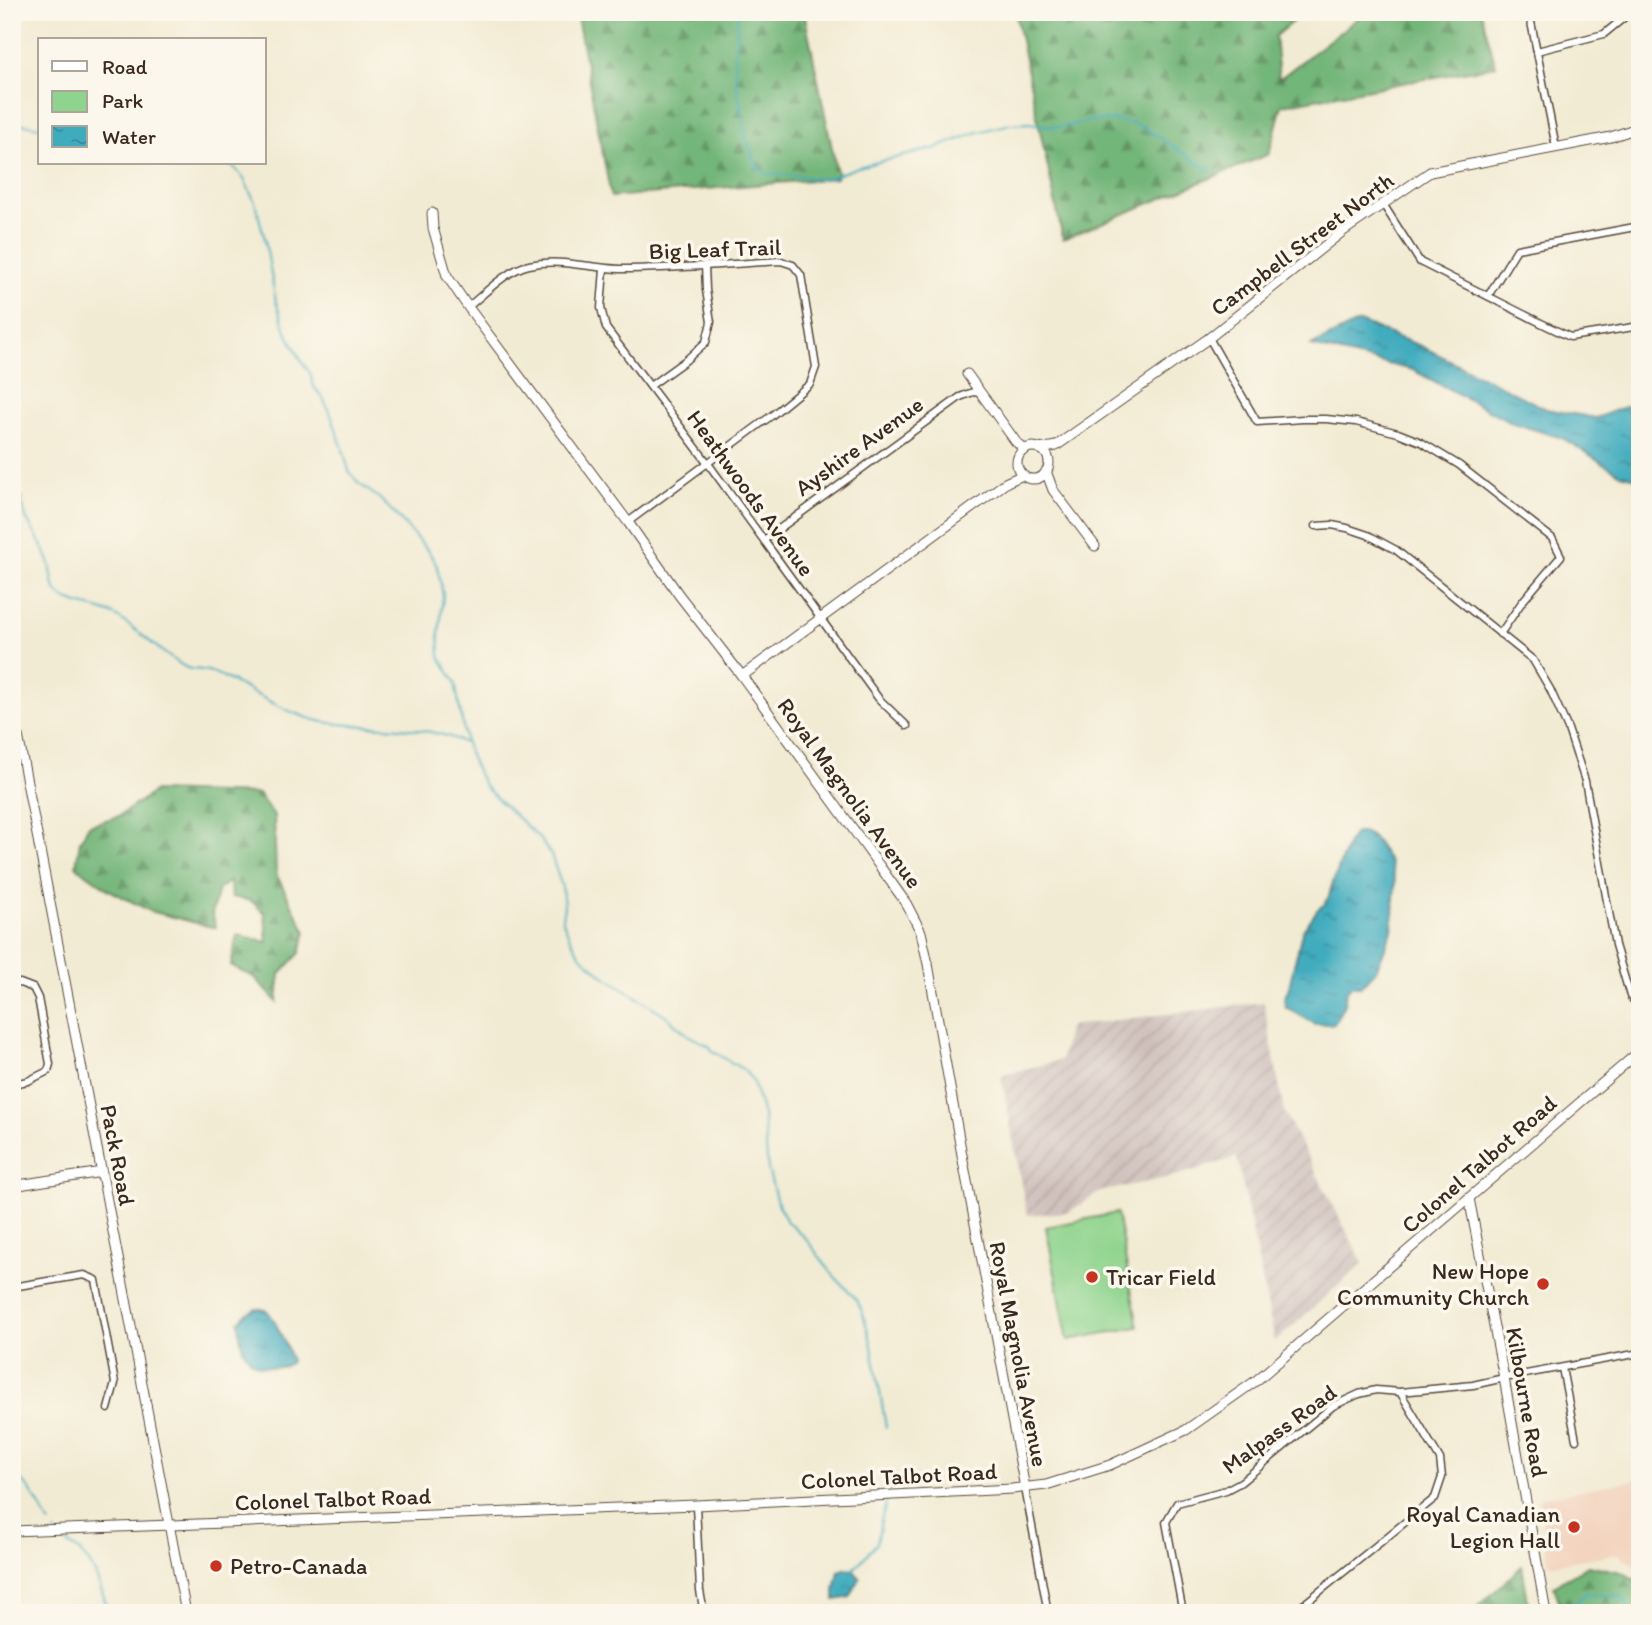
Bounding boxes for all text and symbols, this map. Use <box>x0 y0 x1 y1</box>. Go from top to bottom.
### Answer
legend <box>38 38 266 164</box>
text: Road <box>102 54 148 79</box>
text: Park <box>102 88 144 113</box>
text: Water <box>102 124 156 149</box>
street label: Campbell Street North <box>1205 166 1399 322</box>
street label: Big Leaf Trail <box>648 233 782 265</box>
street label: Ayshire Avenue <box>789 390 929 502</box>
street label: Heathwoods Avenue <box>681 404 821 582</box>
street label: Royal Magnolia Avenue <box>771 692 929 894</box>
street label: Colonel Talbot Road <box>1396 1089 1563 1239</box>
street label: Pack Road <box>94 1102 142 1208</box>
street label: Royal Magnolia Avenue <box>983 1239 1055 1469</box>
place label: New Hope Community Church <box>1337 1257 1529 1311</box>
place label: Tricar Field <box>1106 1263 1216 1291</box>
marker: Tricar Field <box>1084 1269 1100 1285</box>
marker: New Hope Community Church <box>1535 1276 1551 1292</box>
street label: Kilbourne Road <box>1500 1325 1554 1479</box>
street label: Malpass Road <box>1216 1378 1342 1480</box>
street label: Colonel Talbot Road <box>800 1457 998 1495</box>
street label: Colonel Talbot Road <box>234 1482 432 1516</box>
place label: Royal Canadian Legion Hall <box>1406 1500 1560 1554</box>
marker: Royal Canadian Legion Hall <box>1566 1519 1582 1535</box>
place label: Petro-Canada <box>230 1552 367 1580</box>
marker: Petro-Canada <box>208 1558 224 1574</box>

